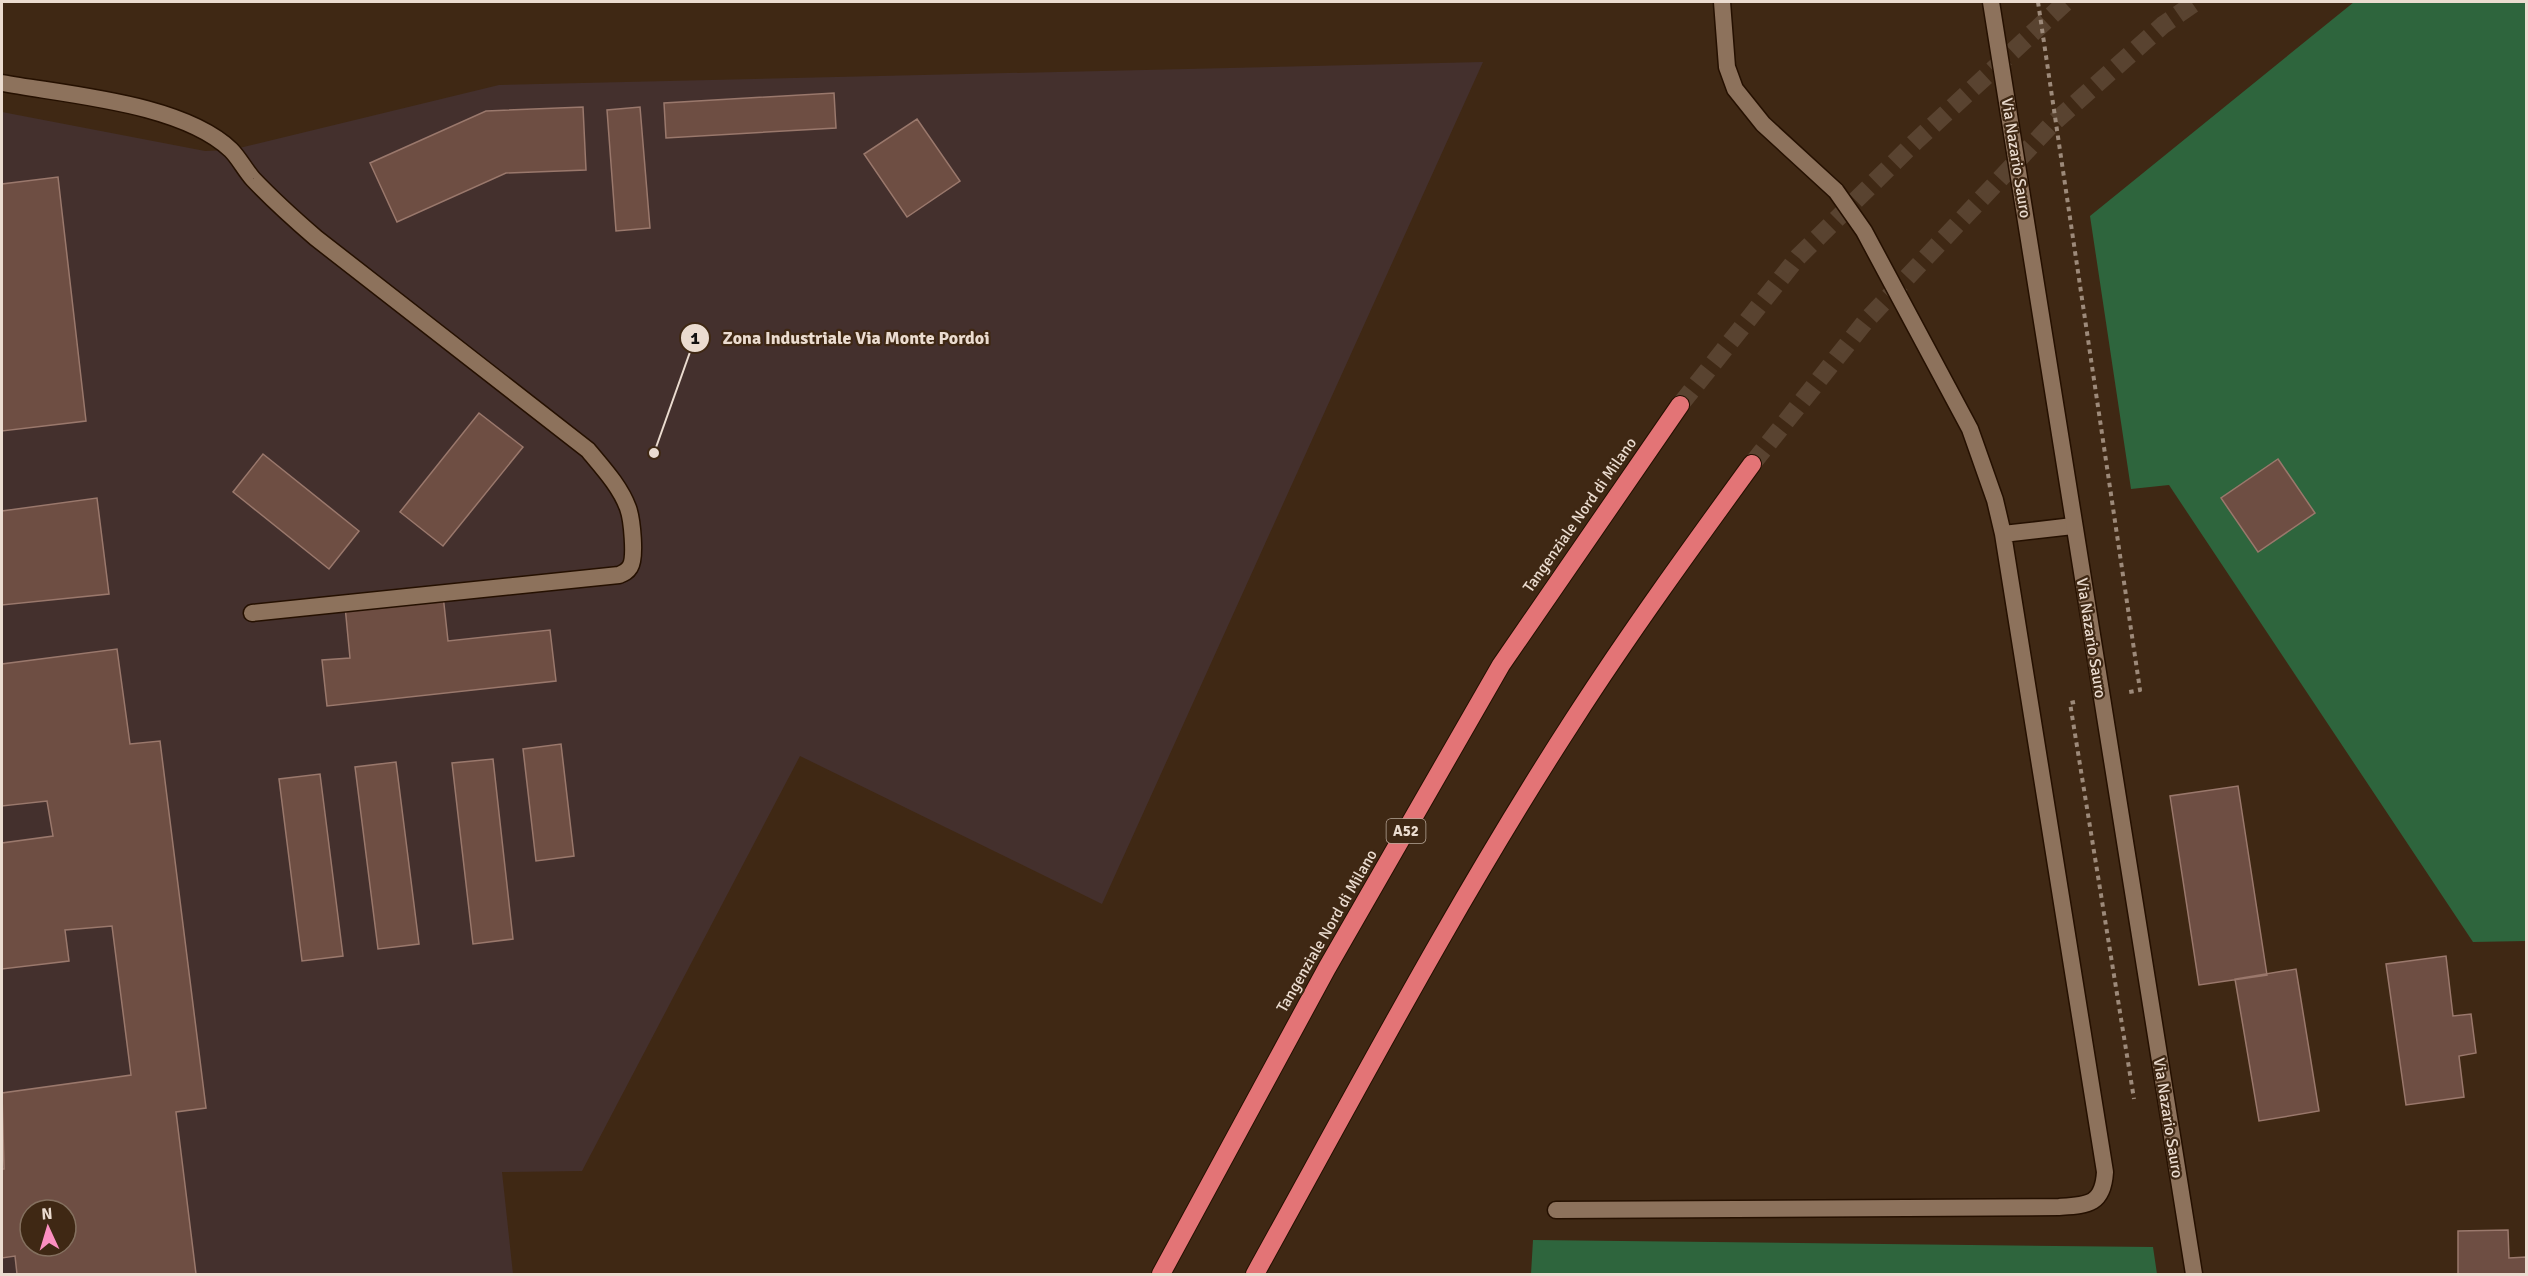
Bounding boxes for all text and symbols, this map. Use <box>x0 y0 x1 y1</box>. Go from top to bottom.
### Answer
street label: Via Nazario Sauro <box>1997 96 2035 220</box>
callout: Zona Industriale Via Monte Pordoi <box>680 320 1001 356</box>
text: 1 <box>690 327 700 349</box>
text: Zona Industriale Via Monte Pordoi <box>722 327 990 349</box>
street label: Tangenziale Nord di Milano <box>1519 434 1641 596</box>
street label: Via Nazario Sauro <box>2072 576 2110 700</box>
road number: A52 <box>1386 819 1426 843</box>
street label: Tangenziale Nord di Milano <box>1272 846 1382 1016</box>
street label: Via Nazario Sauro <box>2149 1056 2187 1180</box>
north arrow <box>18 1198 78 1258</box>
text: N <box>41 1204 53 1224</box>

